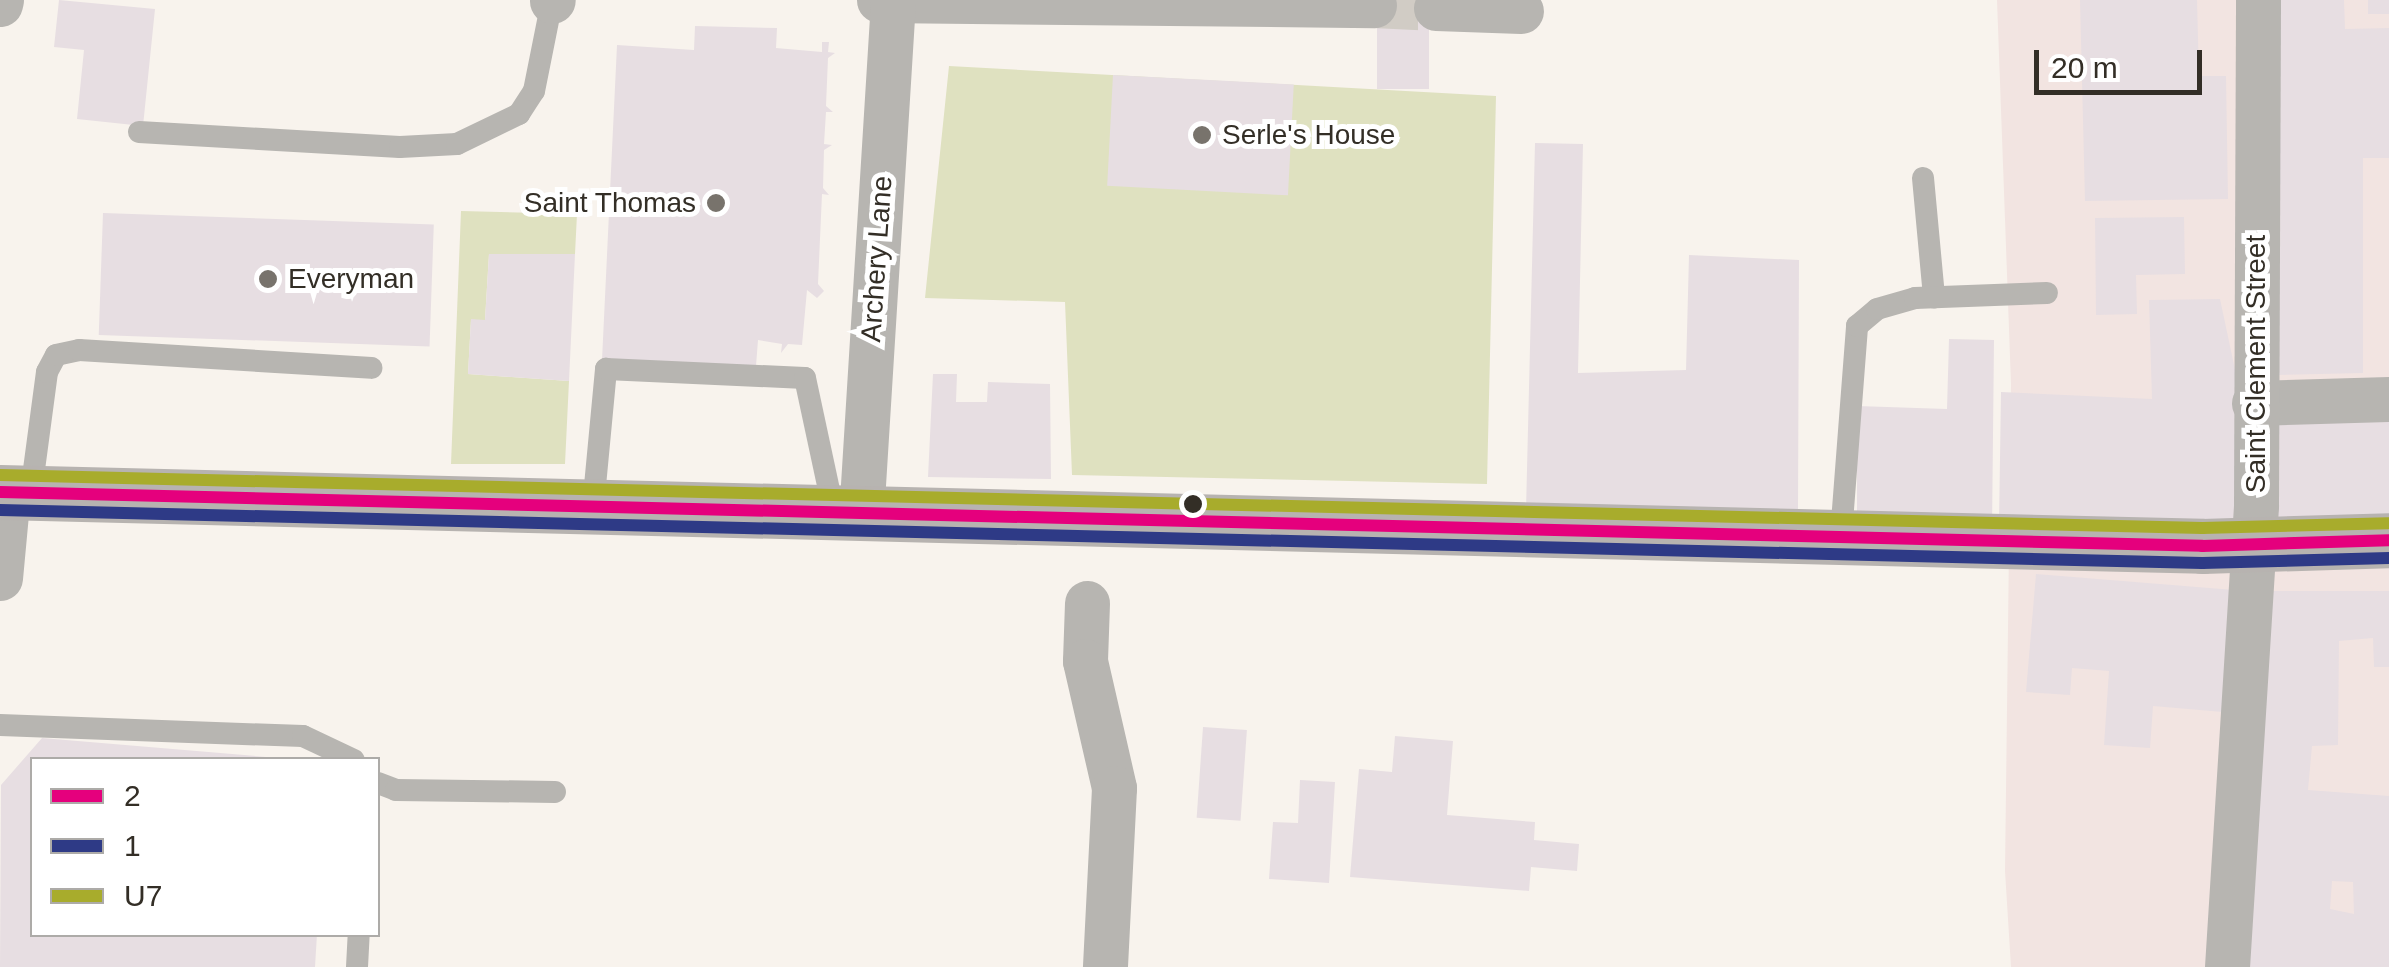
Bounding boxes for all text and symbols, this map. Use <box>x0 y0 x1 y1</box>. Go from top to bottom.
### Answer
scale bar <box>2039 30 2206 92</box>
text: 20 m <box>2051 51 2118 84</box>
place label: Serle's House <box>1222 118 1395 152</box>
marker: Serle's House <box>1191 124 1213 146</box>
street label: Archery Lane <box>854 175 900 343</box>
place label: Saint Thomas <box>523 186 696 220</box>
marker: Saint Thomas <box>705 192 727 214</box>
street label: Saint Clement Street <box>2239 235 2273 493</box>
place label: Everyman <box>288 262 414 296</box>
marker: Everyman <box>257 268 279 290</box>
unlabelled marker <box>1183 494 1203 514</box>
legend <box>30 757 380 937</box>
text: 2 <box>124 779 141 812</box>
text: 1 <box>124 829 141 862</box>
text: U7 <box>124 879 162 912</box>

